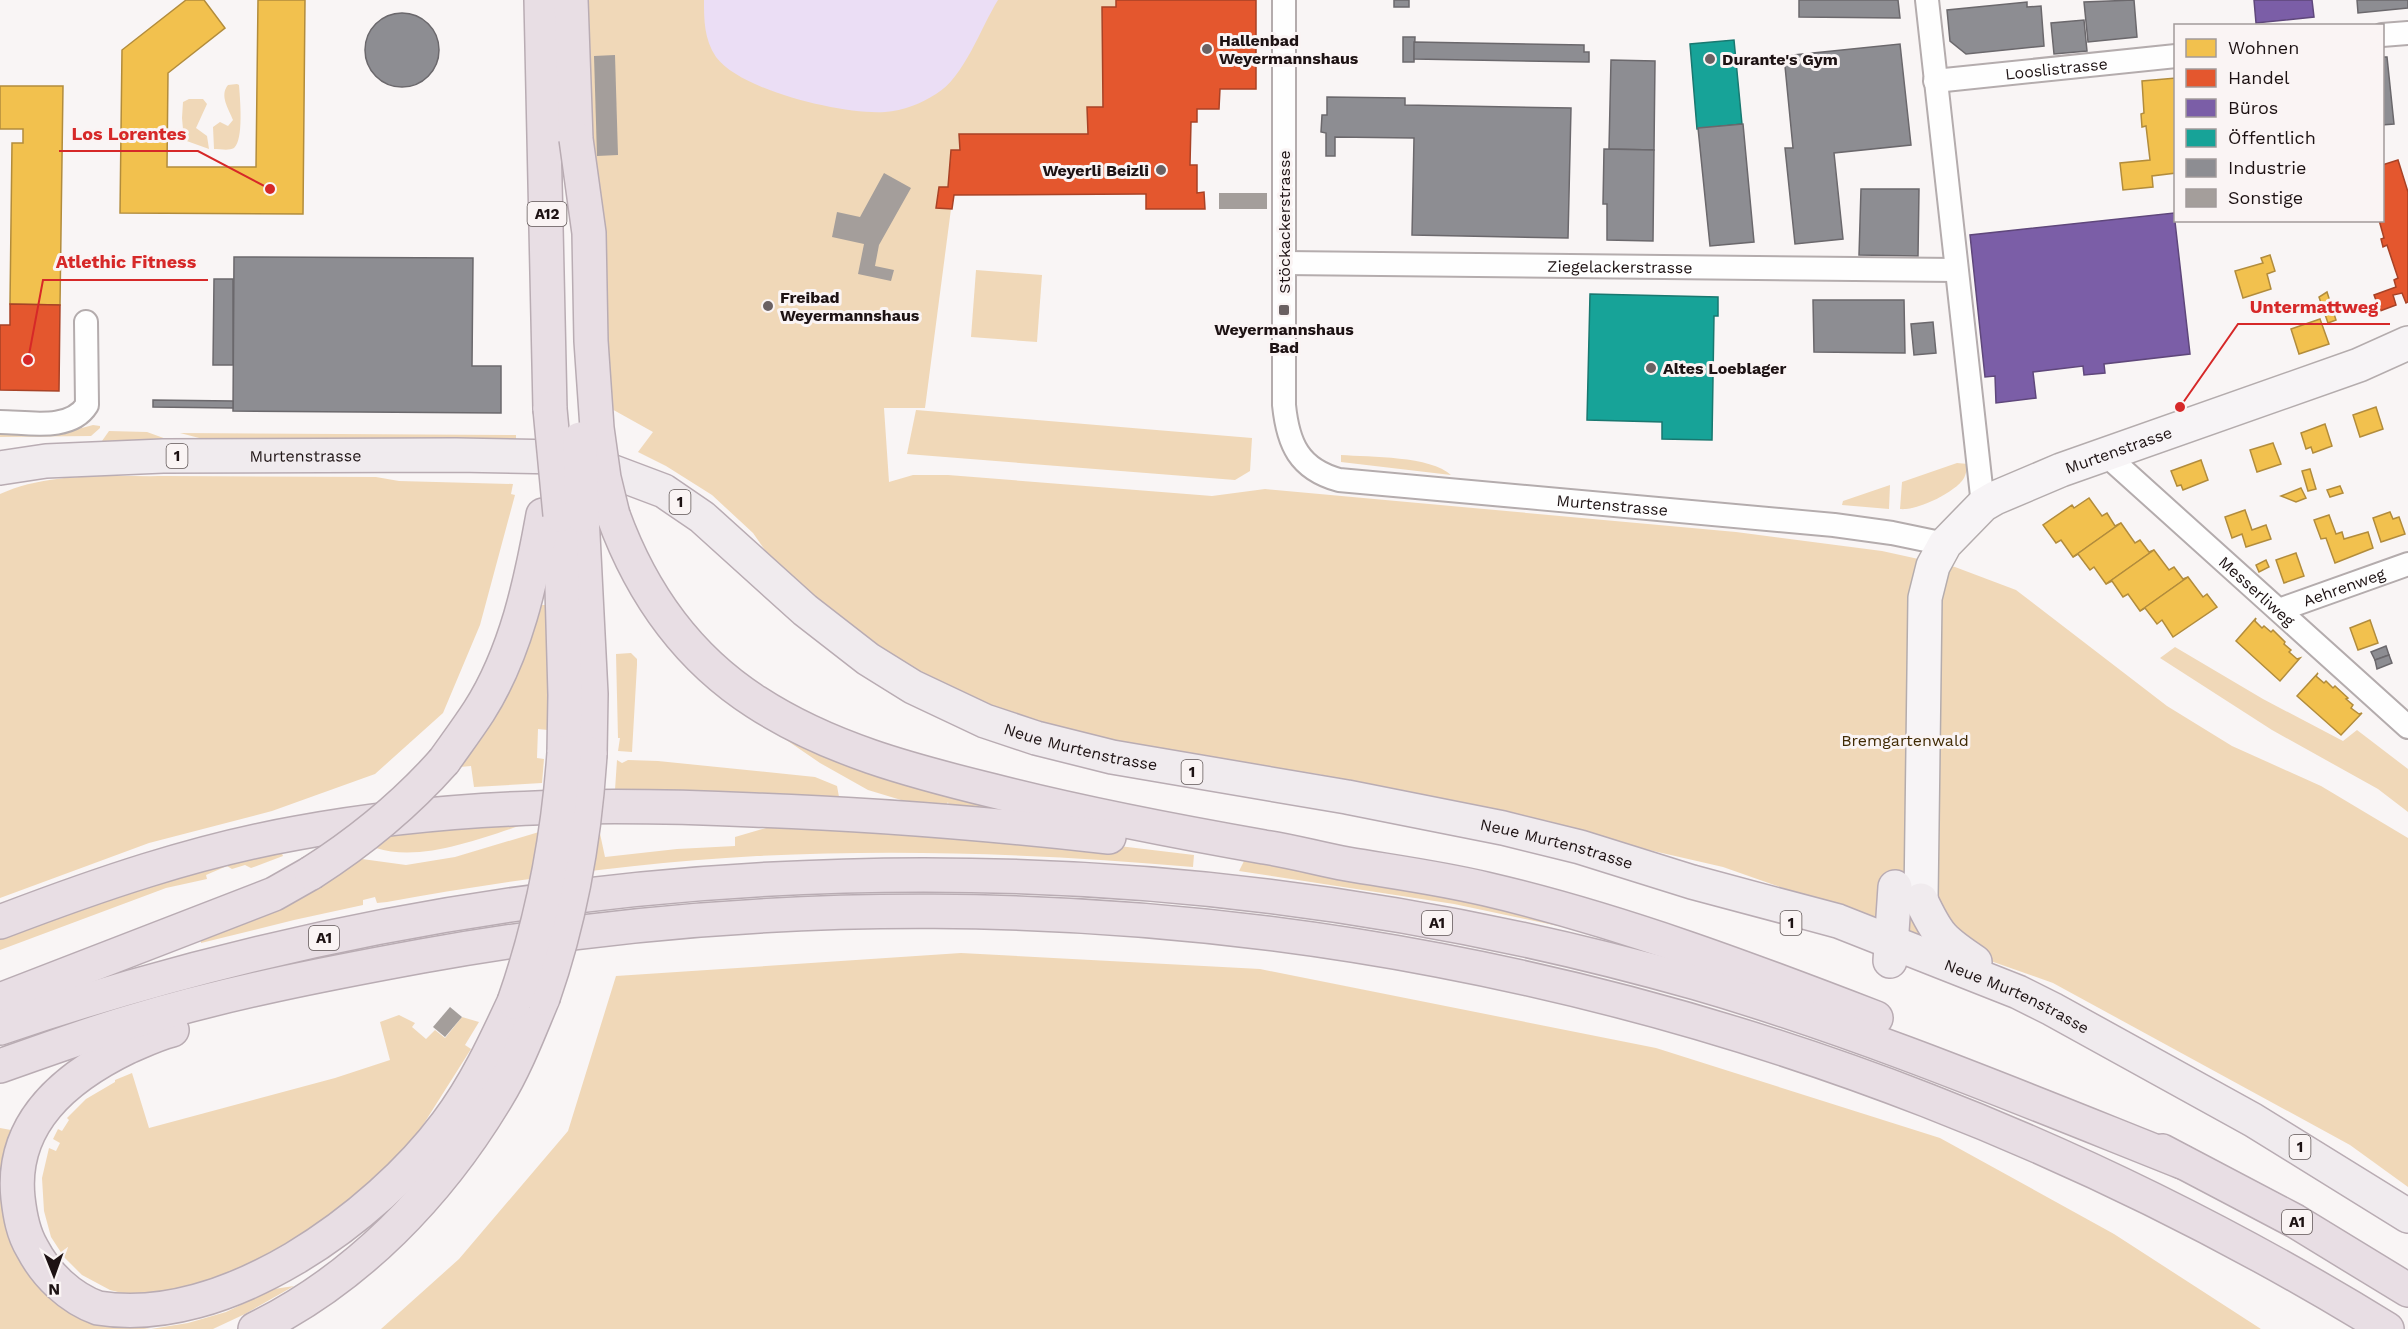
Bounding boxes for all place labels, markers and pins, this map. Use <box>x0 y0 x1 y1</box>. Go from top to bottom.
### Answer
place label: Hallenbad Weyermannshaus <box>1219 31 1359 68</box>
marker: Hallenbad Weyermannshaus <box>1200 42 1214 56</box>
place label: Durante's Gym <box>1722 50 1838 69</box>
marker: Durante's Gym <box>1703 52 1717 66</box>
callout: Los Lorentes <box>59 115 198 151</box>
place label: Weyerli Beizli <box>1042 161 1149 180</box>
marker: Weyerli Beizli <box>1154 163 1168 177</box>
callout: Atlethic Fitness <box>43 244 208 280</box>
place label: Freibad Weyermannshaus <box>780 288 920 325</box>
callout: Untermattweg <box>2238 288 2390 324</box>
marker: Freibad Weyermannshaus <box>761 299 775 313</box>
marker: Weyermannshaus Bad <box>1277 303 1291 317</box>
place label: Weyermannshaus Bad <box>1214 320 1354 357</box>
place label: Altes Loeblager <box>1663 359 1786 378</box>
marker: Altes Loeblager <box>1644 361 1658 375</box>

